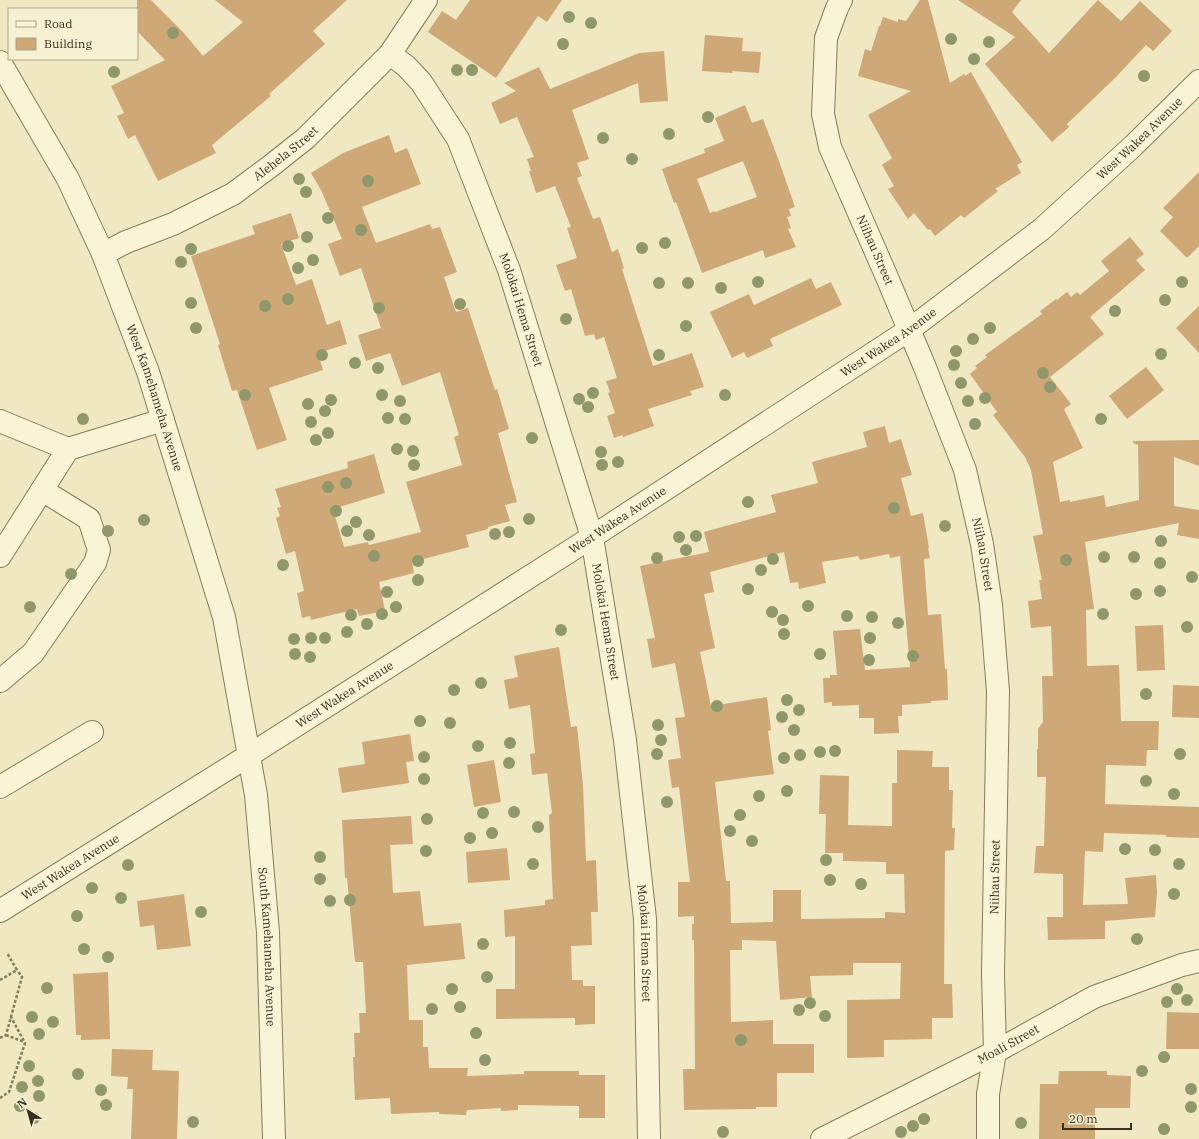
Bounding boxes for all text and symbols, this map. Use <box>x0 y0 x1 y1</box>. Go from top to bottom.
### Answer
legend <box>8 8 138 60</box>
text: Road <box>44 16 73 31</box>
text: Building <box>44 36 92 51</box>
street label: West Wakea Avenue <box>1093 94 1185 182</box>
street label: Alehela Street <box>250 122 321 183</box>
street label: Niihau Street <box>854 212 897 287</box>
street label: Molokai Hema Street <box>496 251 547 368</box>
street label: West Wakea Avenue <box>837 304 939 380</box>
street label: West Kamehameha Avenue <box>123 322 186 473</box>
street label: West Wakea Avenue <box>566 483 669 557</box>
street label: Niihau Street <box>969 516 997 592</box>
street label: Molokai Hema Street <box>589 562 623 681</box>
street label: West Wakea Avenue <box>293 657 396 731</box>
street label: West Wakea Avenue <box>18 830 122 903</box>
street label: Niihau Street <box>986 839 1003 915</box>
street label: South Kamehameha Avenue <box>255 866 279 1027</box>
street label: Molokai Hema Street <box>634 883 655 1002</box>
street label: Moali Street <box>975 1021 1041 1067</box>
north arrow <box>8 1091 48 1131</box>
text: N <box>14 1095 30 1111</box>
scale bar <box>1063 1105 1131 1131</box>
text: 20 m <box>1069 1111 1098 1126</box>

